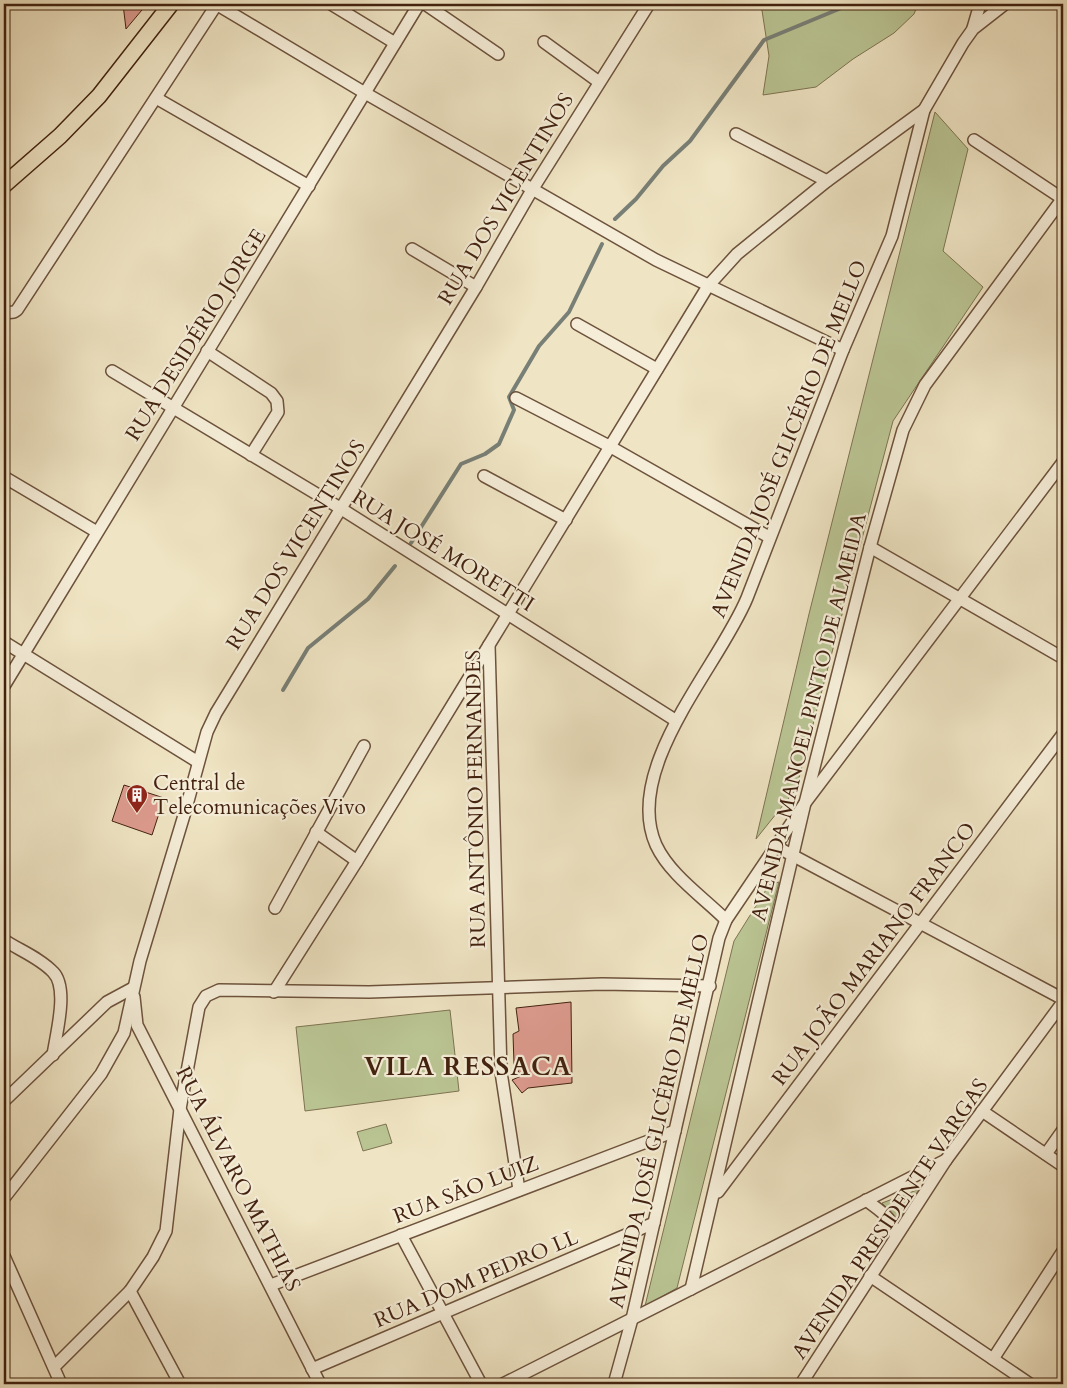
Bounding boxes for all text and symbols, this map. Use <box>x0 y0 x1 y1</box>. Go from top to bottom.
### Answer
street label: RUA DOS VICENTINOS <box>431 88 581 310</box>
street label: RUA DESIDÉRIO JORGE <box>119 223 273 447</box>
street label: AVENIDA JOSÉ GLICÉRIO DE MELLO <box>704 256 874 622</box>
street label: RUA DOS VICENTINOS <box>219 435 373 655</box>
street label: RUA JOSÉ MORETTI <box>346 483 540 619</box>
street label: AVENIDA MANOEL PINTO DE ALMEIDA <box>744 510 874 924</box>
street label: RUA ANTÔNIO FERNANDES <box>459 650 493 948</box>
place label: Central de Telecomunicações Vivo <box>153 769 366 822</box>
building icon: Central de Telecomunicações Vivo <box>125 783 149 814</box>
street label: RUA JOÃO MARIANO FRANCO <box>764 816 983 1092</box>
street label: AVENIDA JOSÉ GLICÉRIO DE MELLO <box>602 931 716 1311</box>
district label: VILA RESSACA <box>364 1049 572 1084</box>
street label: RUA ÁLVARO MATHIAS <box>169 1062 307 1296</box>
street label: AVENIDA PRESIDENTE VARGAS <box>785 1073 995 1365</box>
street label: RUA SÃO LUIZ <box>389 1148 543 1231</box>
street label: RUA DOM PEDRO LL <box>369 1223 583 1335</box>

